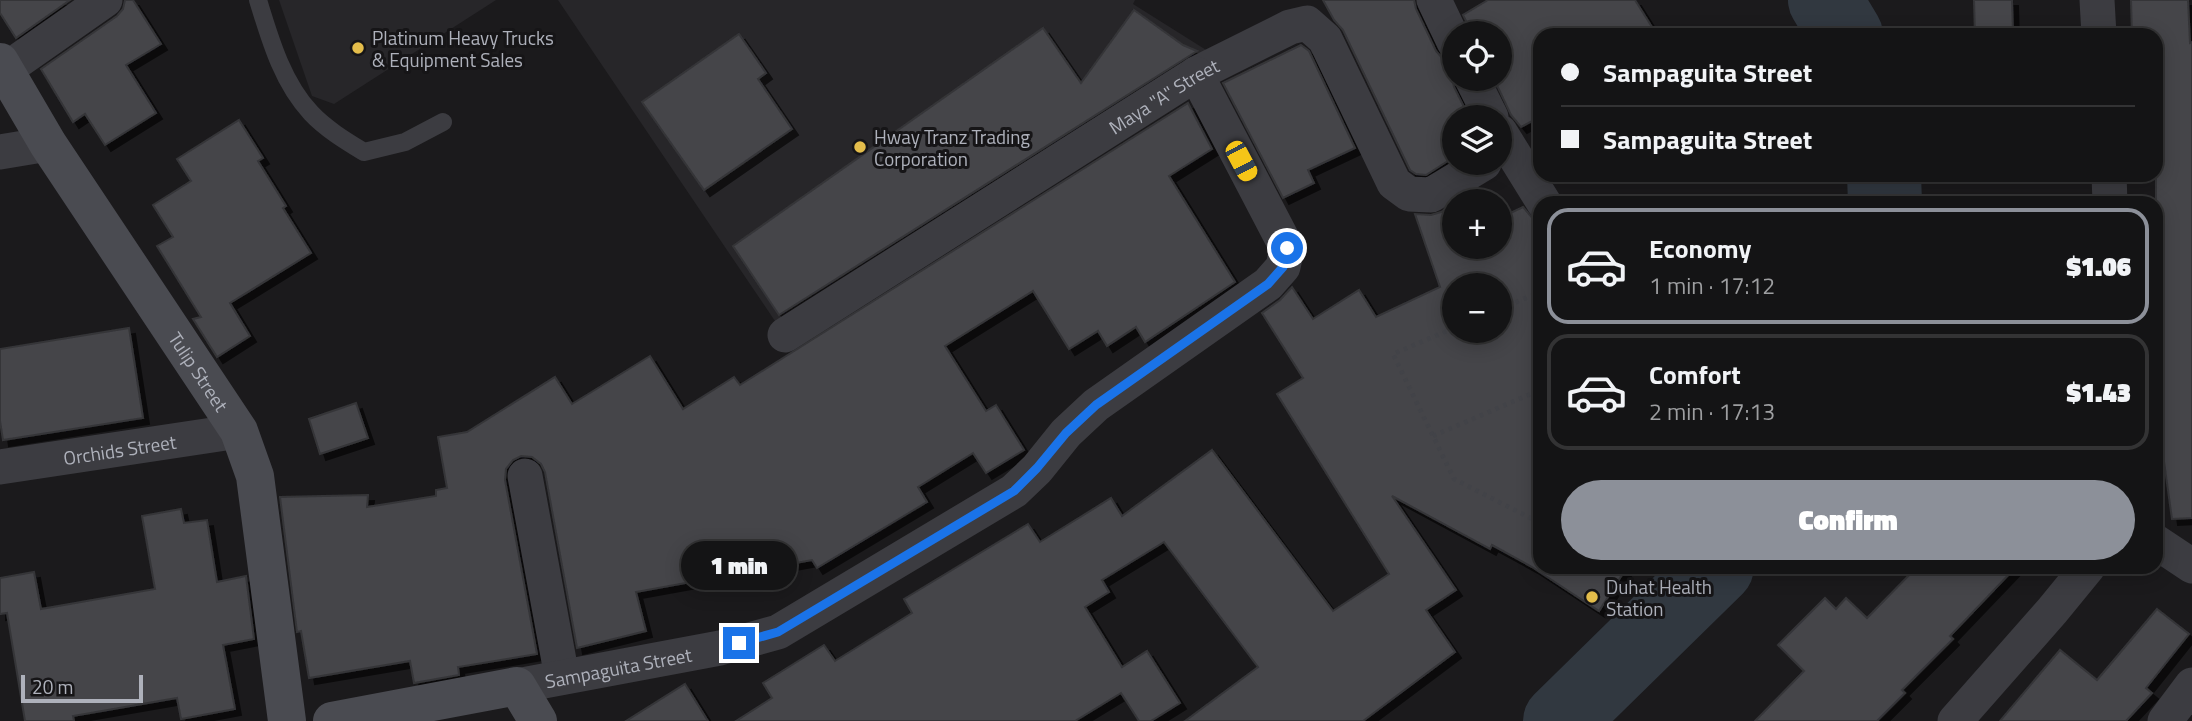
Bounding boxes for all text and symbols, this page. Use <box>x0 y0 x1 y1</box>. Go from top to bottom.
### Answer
map controls <box>1442 21 1512 343</box>
button: locate <box>1442 21 1512 91</box>
place label: Platinum Heavy Trucks & Equipment Sales <box>372 23 554 74</box>
marker: Platinum Heavy Trucks & Equipment Sales <box>350 40 366 56</box>
street label: Maya "A" Street <box>1103 50 1224 141</box>
text: Sampaguita Street <box>1603 53 1812 92</box>
button: layers <box>1442 105 1512 175</box>
text: Sampaguita Street <box>1603 120 1812 159</box>
place label: Hway Tranz Trading Corporation <box>874 122 1030 173</box>
car <box>1222 138 1261 184</box>
marker: Hway Tranz Trading Corporation <box>852 139 868 155</box>
button: + <box>1442 189 1512 259</box>
text: Economy <box>1649 229 1751 268</box>
route start <box>1271 232 1303 264</box>
icon: car <box>1565 235 1628 298</box>
text: $1.06 <box>2066 247 2131 286</box>
text: 1 min · 17:12 <box>1649 268 1775 303</box>
button: − <box>1442 273 1512 343</box>
street label: Tulip Street <box>162 326 236 417</box>
text: Comfort <box>1649 355 1741 394</box>
icon: car <box>1565 361 1628 424</box>
text: $1.43 <box>2066 373 2131 412</box>
text: 2 min · 17:13 <box>1649 394 1775 429</box>
street label: Orchids Street <box>61 426 178 472</box>
button: Confirm <box>1561 480 2135 560</box>
callout: 1 min <box>681 542 797 590</box>
text: 1 min <box>710 548 768 583</box>
place label: Duhat Health Station <box>1606 572 1712 623</box>
marker: Duhat Health Station <box>1584 589 1600 605</box>
route end <box>723 627 755 659</box>
street label: Sampaguita Street <box>542 639 694 695</box>
scale bar <box>21 672 144 704</box>
text: 20 m <box>32 672 73 701</box>

